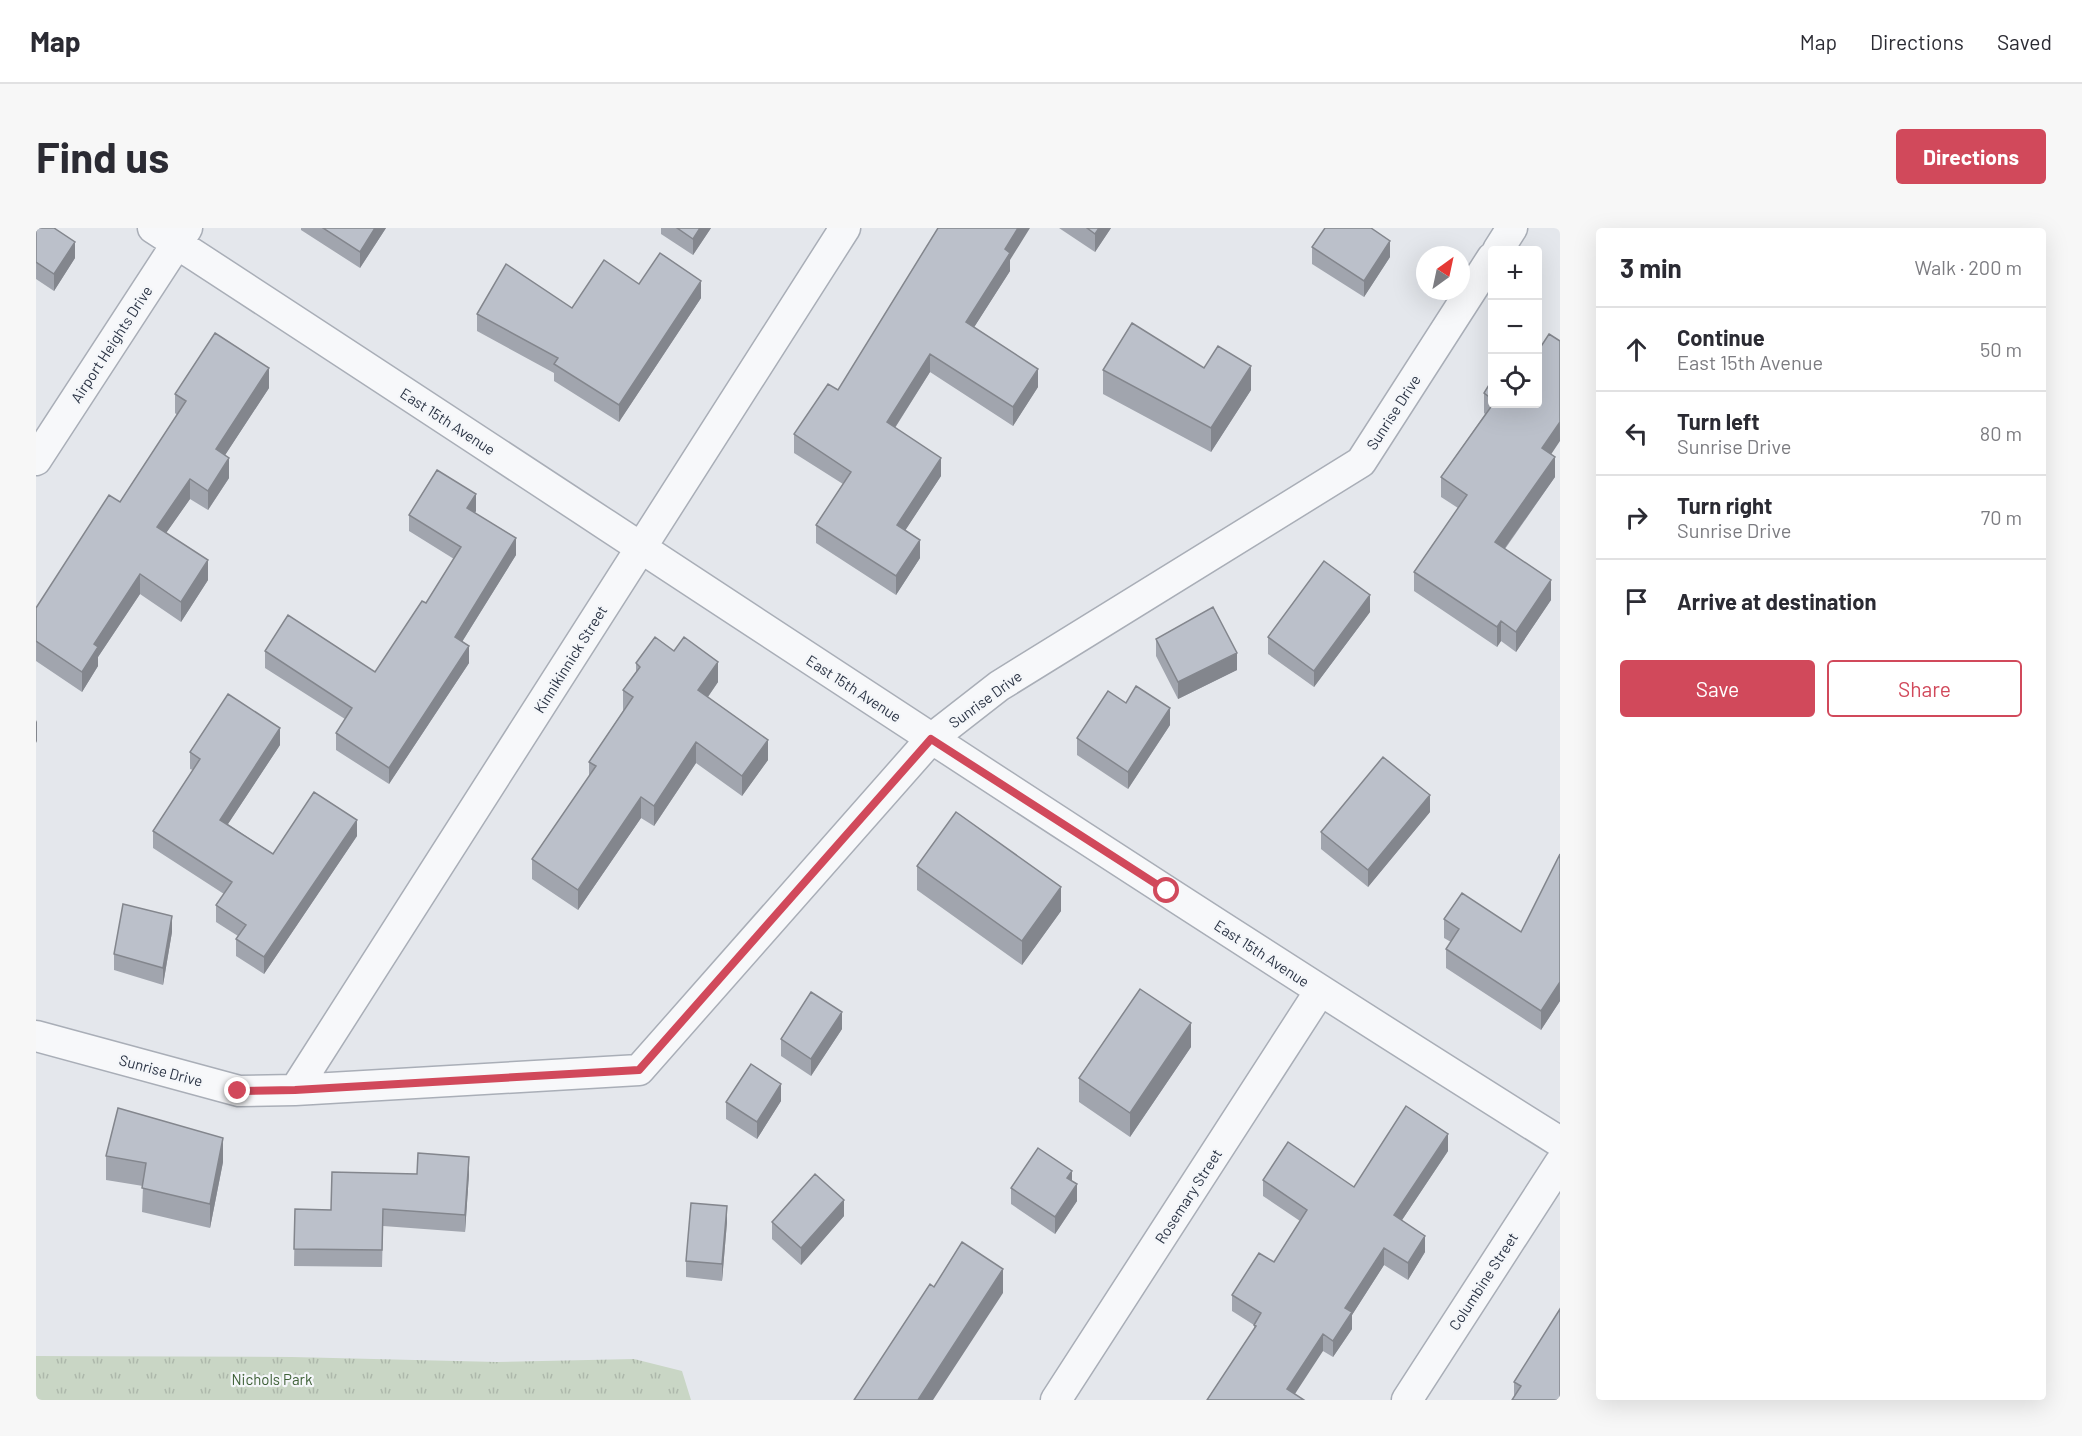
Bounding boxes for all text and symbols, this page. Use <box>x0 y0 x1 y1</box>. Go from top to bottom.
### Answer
text: Map <box>30 24 81 58</box>
text: Map <box>1800 29 1837 54</box>
text: Directions <box>1870 29 1964 54</box>
text: Saved <box>1997 29 2052 54</box>
button: Directions <box>1896 129 2046 184</box>
text: Find us <box>36 131 169 181</box>
north arrow <box>1416 246 1470 300</box>
map controls <box>1488 246 1542 408</box>
button: + <box>1488 246 1542 300</box>
text: 3 min <box>1620 252 1682 283</box>
text: Walk · 200 m <box>1914 255 2022 279</box>
street label: Airport Heights Drive <box>66 282 156 406</box>
button: − <box>1488 300 1542 354</box>
text: Continue <box>1677 324 1765 350</box>
icon: ahead <box>1620 333 1653 366</box>
text: 50 m <box>1980 337 2022 361</box>
text: East 15th Avenue <box>1677 350 1823 374</box>
button: locate <box>1488 354 1542 408</box>
street label: Sunrise Drive <box>1362 371 1424 453</box>
street label: East 15th Avenue <box>397 384 499 458</box>
text: Turn left <box>1677 408 1760 434</box>
icon: left <box>1620 417 1653 450</box>
text: 80 m <box>1980 421 2022 445</box>
text: Sunrise Drive <box>1677 434 1791 458</box>
text: Turn right <box>1677 492 1772 518</box>
icon: right <box>1620 501 1653 534</box>
text: 70 m <box>1981 505 2022 529</box>
text: Sunrise Drive <box>1677 518 1791 542</box>
icon: arrive <box>1620 585 1653 618</box>
text: Arrive at destination <box>1677 588 1876 614</box>
street label: Kinnikinnick Street <box>530 602 610 716</box>
street label: East 15th Avenue <box>803 651 905 725</box>
button: Save <box>1620 660 1815 717</box>
button: Share <box>1827 660 2022 717</box>
street label: Sunrise Drive <box>945 666 1025 732</box>
route start <box>1153 877 1179 903</box>
street label: East 15th Avenue <box>1211 916 1313 990</box>
street label: Sunrise Drive <box>117 1050 205 1090</box>
route end <box>224 1077 250 1103</box>
street label: Rosemary Street <box>1151 1145 1225 1247</box>
street label: Columbine Street <box>1445 1229 1521 1333</box>
park label: Nichols Park <box>231 1370 313 1388</box>

